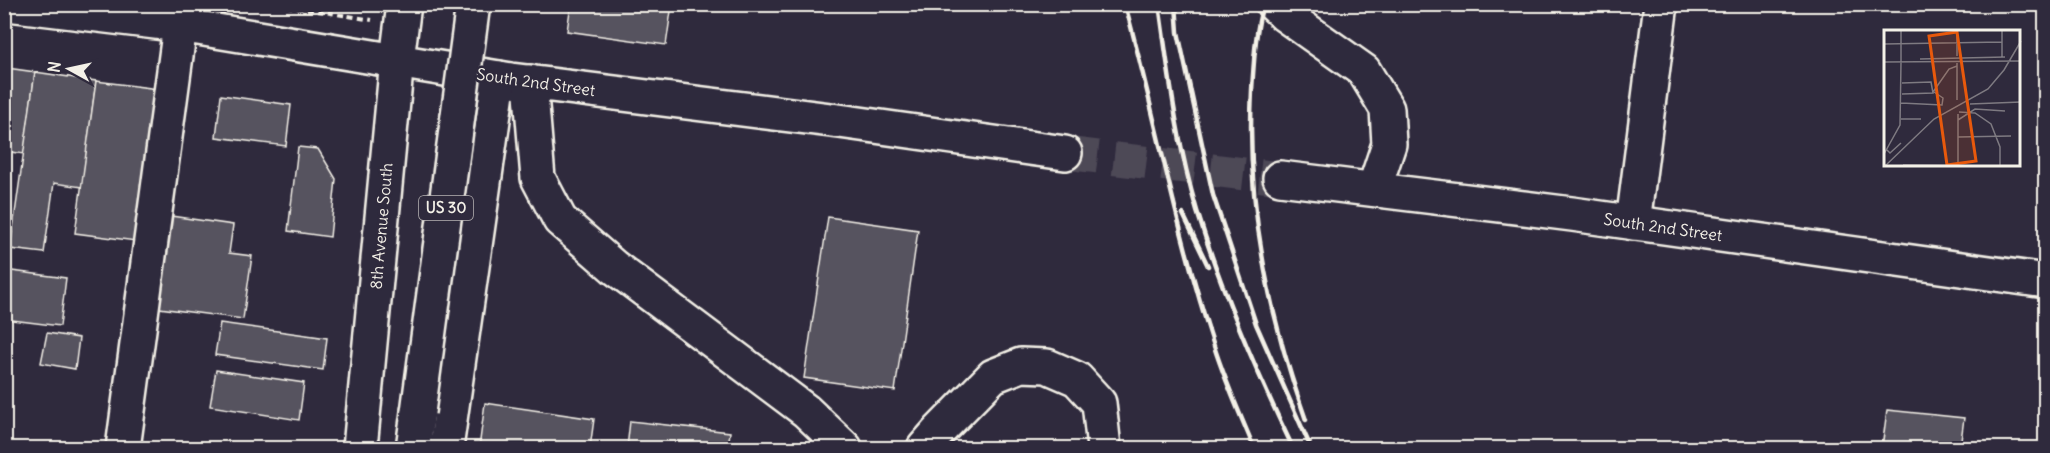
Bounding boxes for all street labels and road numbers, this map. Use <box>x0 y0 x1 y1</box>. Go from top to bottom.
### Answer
street label: South 2nd Street <box>475 64 597 100</box>
street label: 8th Avenue South <box>366 162 396 290</box>
road number: US 30 <box>419 196 473 220</box>
street label: South 2nd Street <box>1602 209 1724 245</box>

